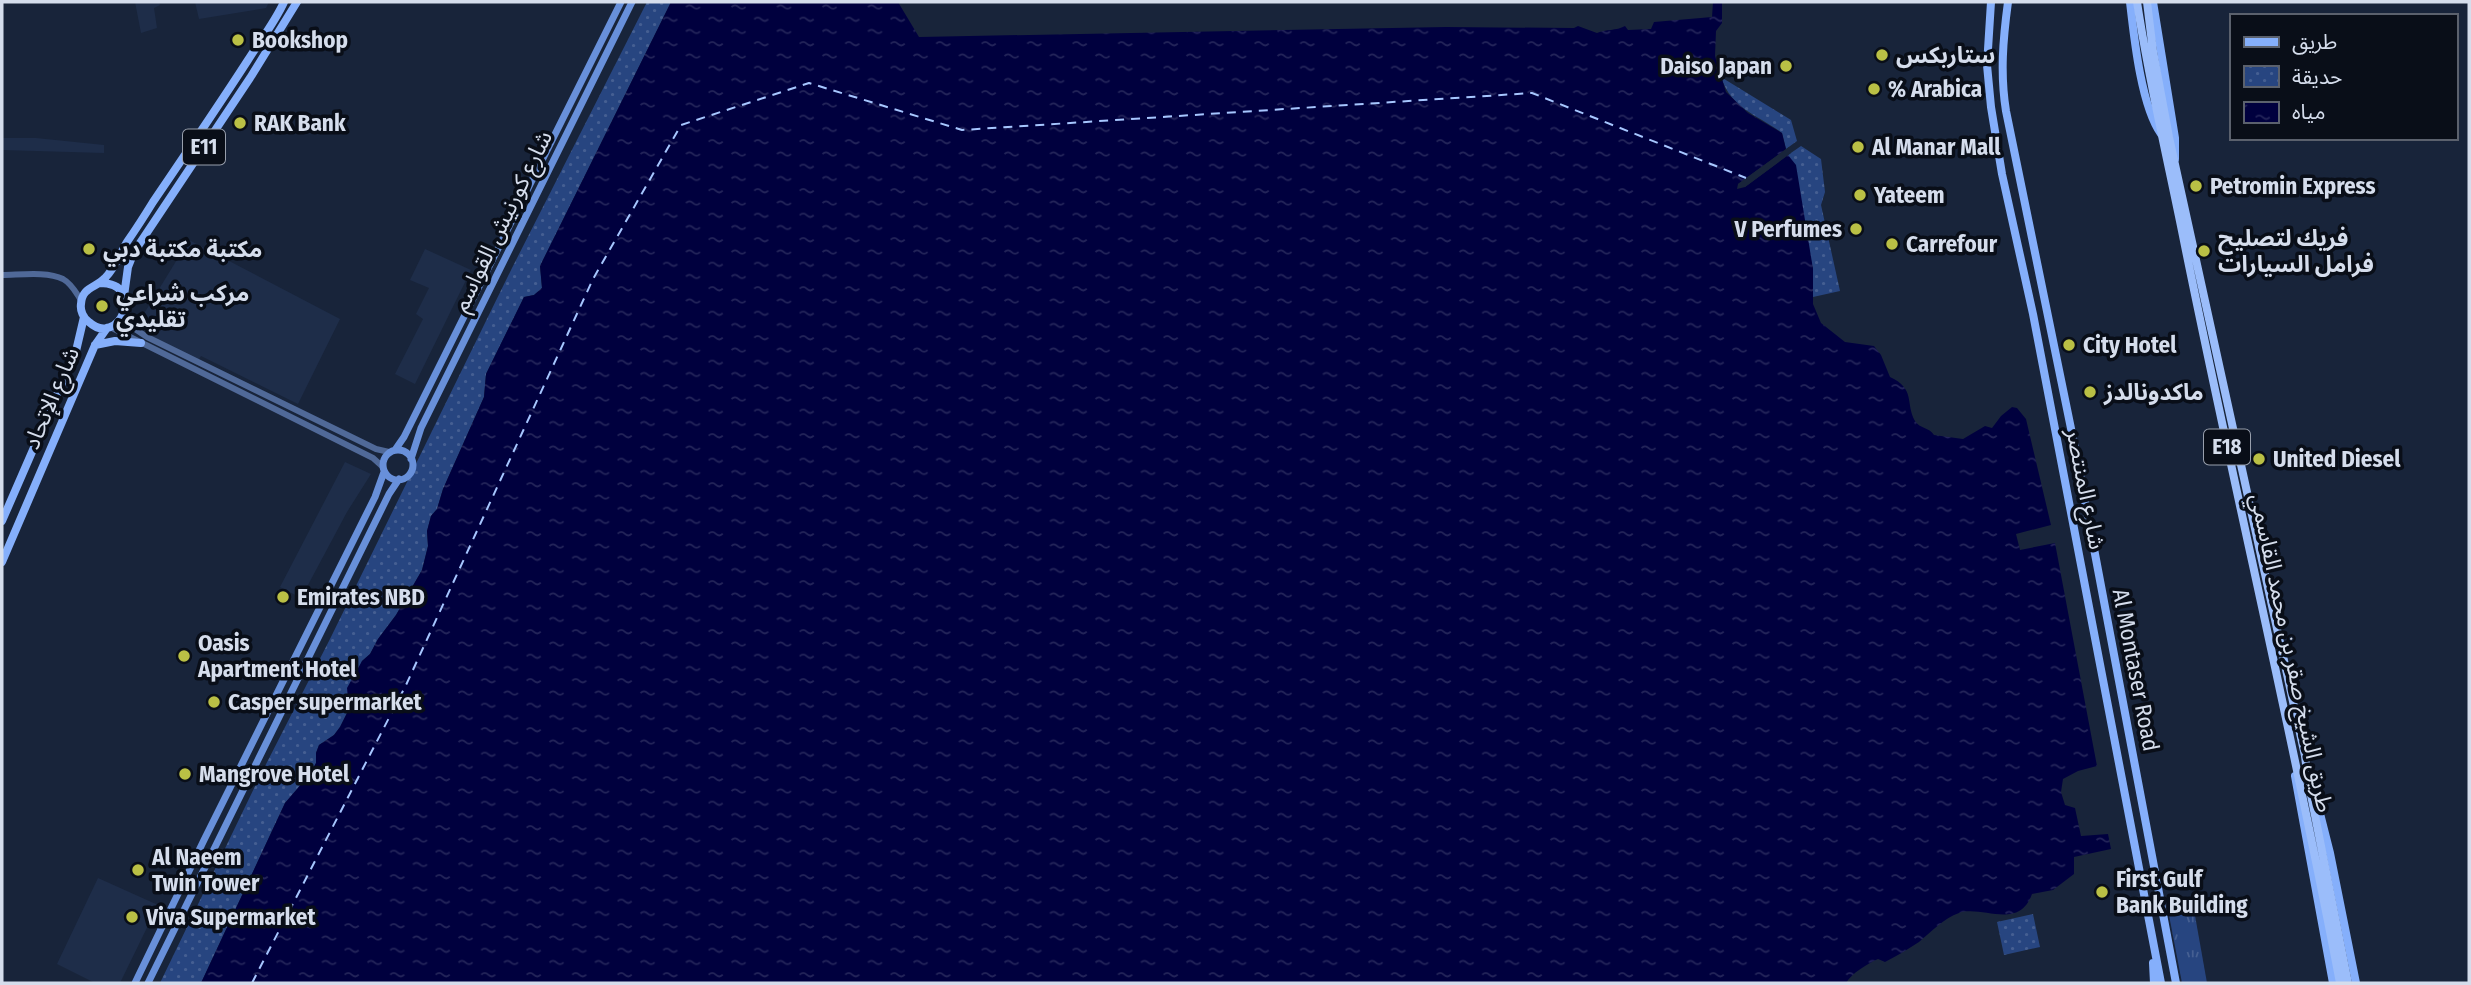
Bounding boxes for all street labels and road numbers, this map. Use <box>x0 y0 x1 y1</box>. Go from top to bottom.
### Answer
street label: شارع كورنيش القواسم <box>446 126 561 317</box>
road number: E11 <box>183 130 225 164</box>
street label: شارع الإتحاد <box>17 343 88 454</box>
street label: شارع المنتصر <box>2057 425 2111 552</box>
road number: E18 <box>2204 430 2250 464</box>
street label: طريق الشيخ صقر بن محمد القاسمي <box>2241 491 2340 816</box>
street label: Al Montaser Road <box>2107 586 2165 754</box>

